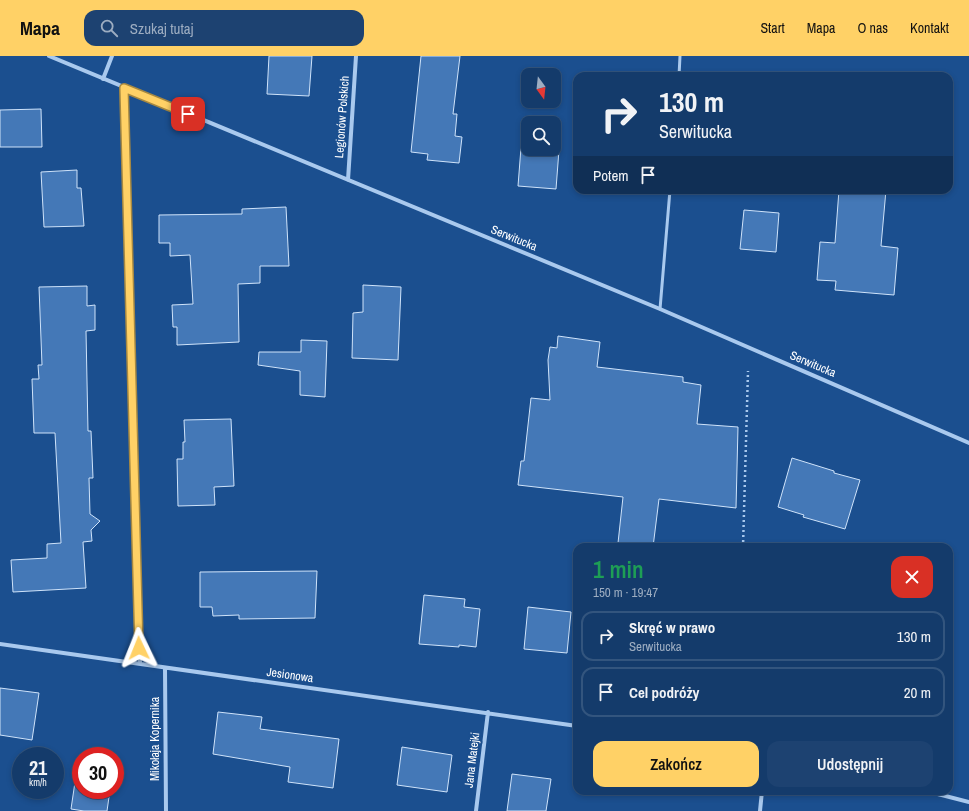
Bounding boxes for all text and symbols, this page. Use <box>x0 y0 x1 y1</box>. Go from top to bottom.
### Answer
search box <box>84 10 364 46</box>
text: Mapa <box>20 15 60 41</box>
icon: search <box>98 17 120 39</box>
text: Szukaj tutaj <box>130 18 193 39</box>
text: Start <box>760 19 785 37</box>
text: Mapa <box>807 19 835 37</box>
text: O nas <box>857 19 888 37</box>
text: Kontakt <box>910 19 949 37</box>
north arrow <box>521 68 561 108</box>
map controls <box>521 68 561 156</box>
street label: Legionów Polskich <box>331 75 353 159</box>
text: 130 m <box>659 83 724 121</box>
icon: right <box>593 88 645 140</box>
pin <box>171 97 205 131</box>
icon: arrive <box>177 103 199 125</box>
button: search <box>521 116 561 156</box>
text: Serwitucka <box>659 119 732 144</box>
icon: arrive <box>637 164 659 186</box>
text: Potem <box>593 165 629 186</box>
street label: Serwitucka <box>488 221 540 255</box>
street label: Serwitucka <box>787 347 839 381</box>
text: 1 min <box>593 553 644 585</box>
button: close <box>891 556 933 598</box>
text: 150 m · 19:47 <box>593 584 658 601</box>
text: Skręć w prawo <box>629 617 715 638</box>
icon: right <box>595 625 617 647</box>
text: 130 m <box>897 626 931 647</box>
position arrow <box>118 627 160 669</box>
text: Serwitucka <box>629 638 682 655</box>
street label: Jesionowa <box>266 664 315 686</box>
icon: arrive <box>595 681 617 703</box>
text: Cel podróży <box>629 682 699 703</box>
text: 20 m <box>904 682 931 703</box>
street label: Mikołaja Kopernika <box>147 696 163 781</box>
street label: Jana Matejki <box>461 731 483 789</box>
button: Zakończ <box>593 741 759 787</box>
button: Udostępnij <box>767 741 933 787</box>
speed limit sign: 30 <box>72 747 124 799</box>
text: 21 <box>29 754 47 781</box>
text: km/h <box>29 776 47 789</box>

